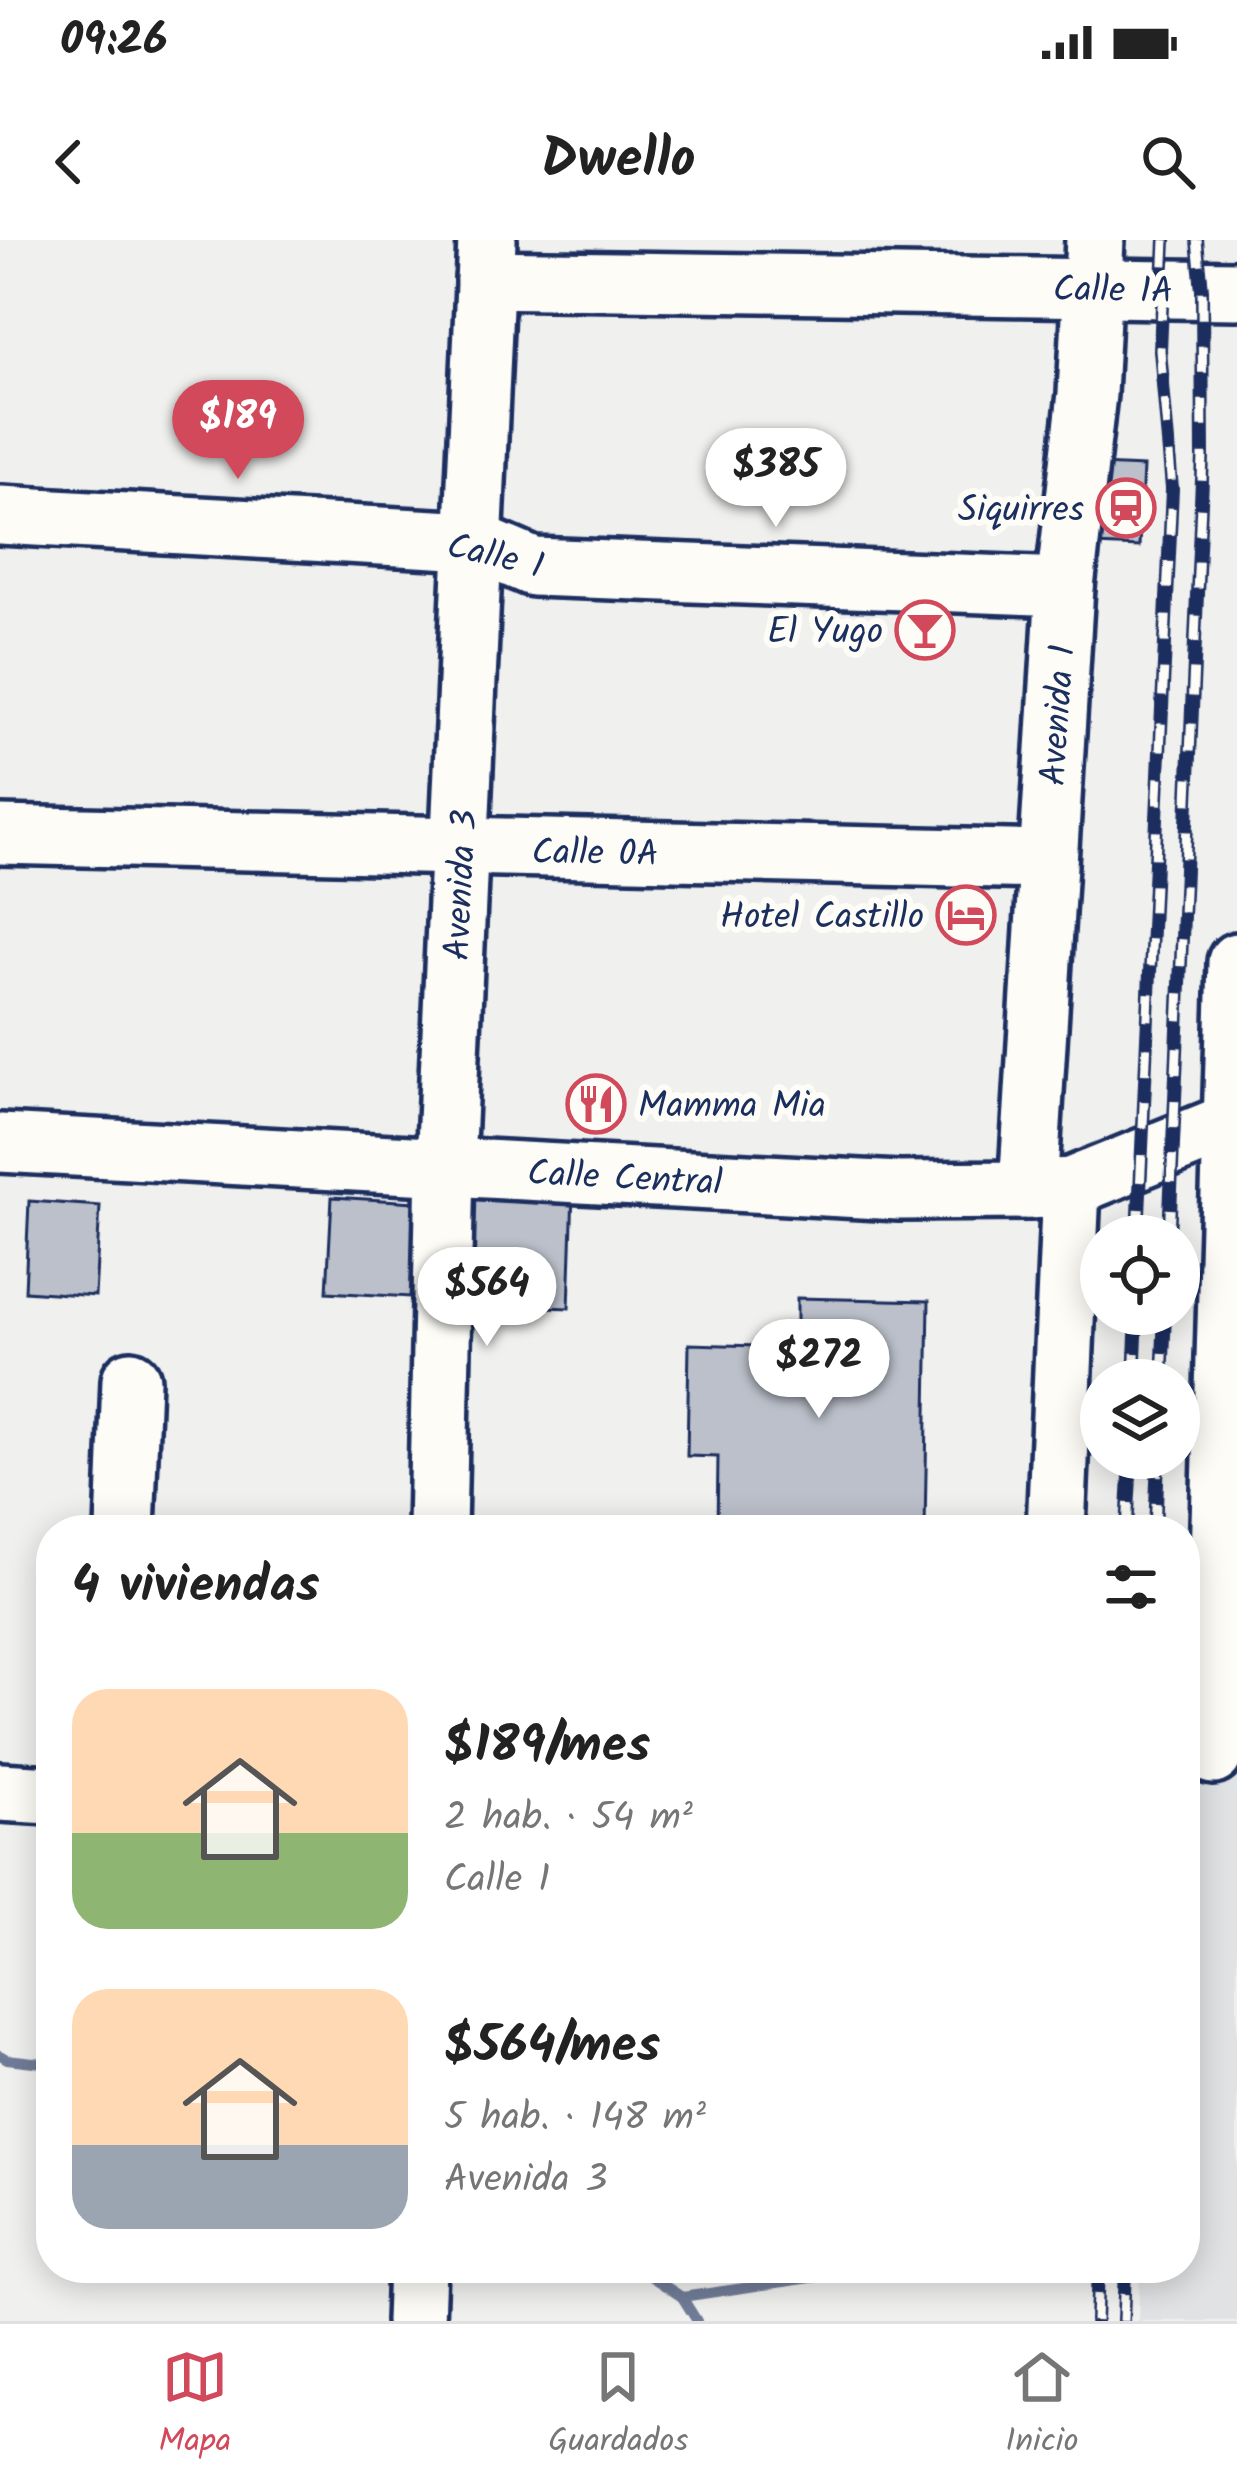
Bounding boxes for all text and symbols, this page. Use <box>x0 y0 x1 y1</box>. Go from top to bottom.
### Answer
text: 09:26 <box>60 6 168 78</box>
text: Dwello <box>541 119 696 205</box>
icon: back <box>36 129 102 195</box>
icon: search <box>1135 129 1201 195</box>
street label: Calle 1A <box>1052 262 1173 321</box>
pin: $189 <box>167 380 309 482</box>
text: $189 <box>199 388 277 450</box>
pin: $385 <box>705 428 847 530</box>
text: $385 <box>732 436 820 498</box>
station icon: Siquirres <box>1095 477 1157 539</box>
place label: Siquirres <box>958 483 1084 540</box>
street label: Calle 1 <box>441 519 549 596</box>
bar icon: El Yugo <box>894 599 956 661</box>
place label: El Yugo <box>767 605 883 662</box>
street label: Avenida 1 <box>1026 643 1093 788</box>
street label: Avenida 3 <box>430 808 495 962</box>
street label: Calle 0A <box>531 825 659 884</box>
hotel icon: Hotel Castillo <box>935 884 997 946</box>
place label: Hotel Castillo <box>720 890 924 947</box>
restaurant icon: Mamma Mia <box>565 1073 627 1135</box>
place label: Mamma Mia <box>638 1079 826 1136</box>
street label: Calle Central <box>526 1146 724 1213</box>
map controls <box>1080 1215 1200 1479</box>
button: locate <box>1080 1215 1200 1335</box>
pin: $564 <box>416 1247 558 1349</box>
text: $564 <box>444 1255 530 1317</box>
pin: $272 <box>748 1319 890 1421</box>
text: $272 <box>776 1327 862 1389</box>
button: layers <box>1080 1359 1200 1479</box>
text: 4 viviendas <box>72 1547 319 1628</box>
icon: filters <box>1098 1554 1164 1620</box>
text: $189/mes <box>444 1707 650 1788</box>
icon: home <box>168 1737 312 1881</box>
text: 2 hab. · 54 m² <box>444 1788 693 1850</box>
text: Calle 1 <box>444 1850 550 1912</box>
text: $564/mes <box>444 2007 660 2088</box>
icon: home <box>168 2037 312 2181</box>
text: 5 hab. · 148 m² <box>444 2088 706 2150</box>
text: Avenida 3 <box>444 2150 607 2212</box>
tab: Mapa <box>159 2344 231 2469</box>
tab: Guardados <box>548 2344 688 2469</box>
tab: Inicio <box>1005 2344 1078 2469</box>

